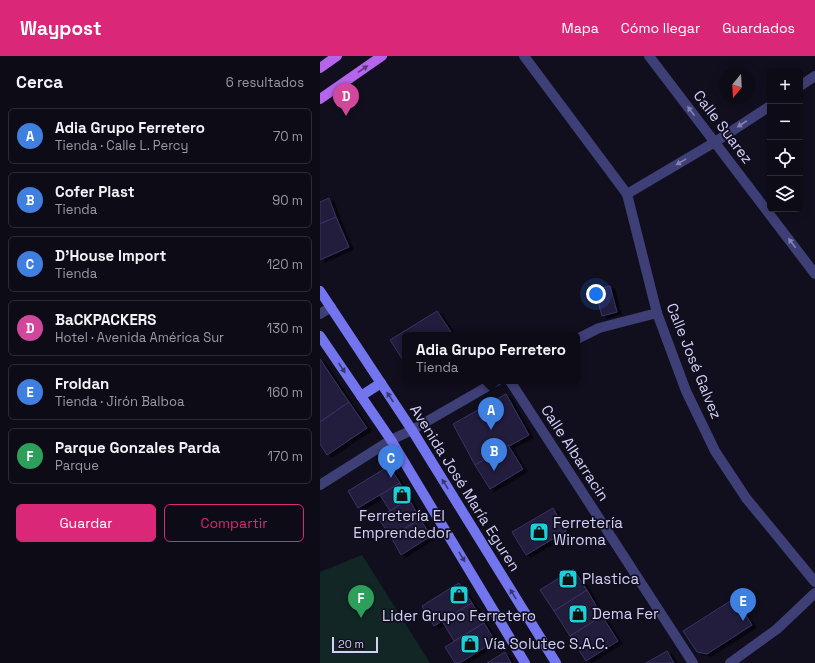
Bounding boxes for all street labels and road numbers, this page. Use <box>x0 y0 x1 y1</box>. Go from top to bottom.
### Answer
street label: Calle Suarez <box>690 86 757 167</box>
street label: Calle José Galvez <box>663 300 726 421</box>
street label: Avenida José María Eguren <box>406 401 524 575</box>
street label: Calle Albarracin <box>537 401 614 504</box>

